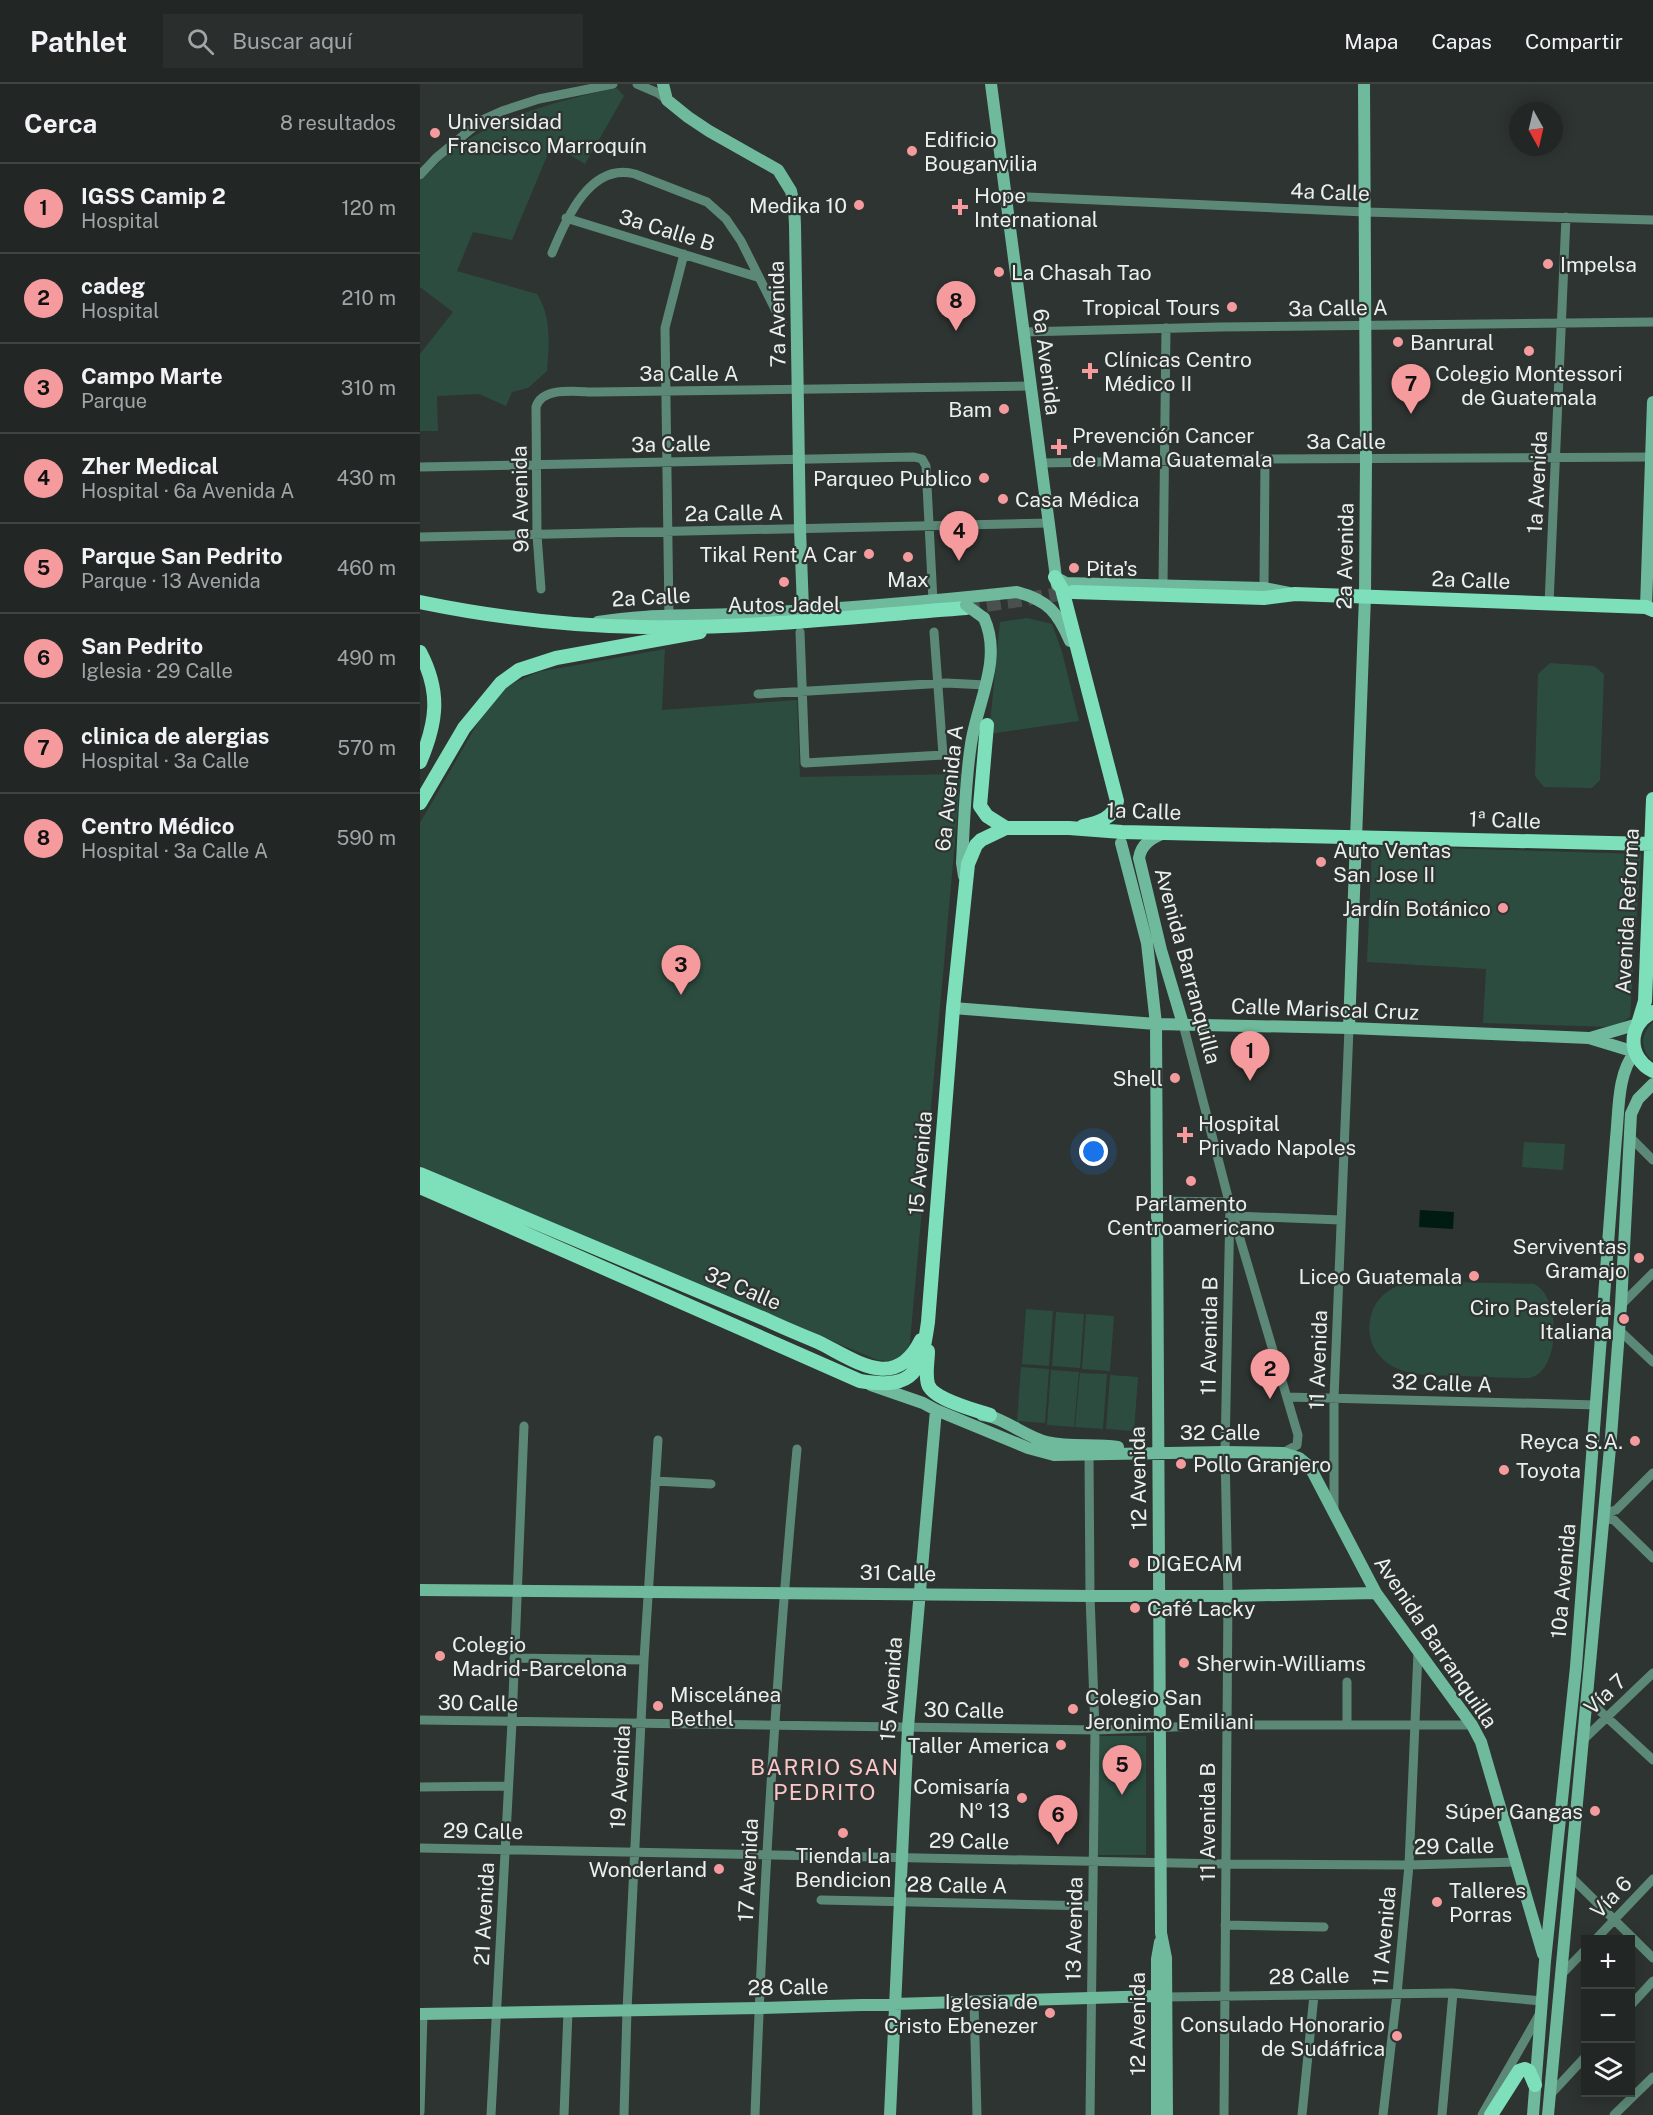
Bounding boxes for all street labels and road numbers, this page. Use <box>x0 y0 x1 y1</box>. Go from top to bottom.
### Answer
street label: 4a Calle <box>1290 178 1370 206</box>
street label: 3a Calle B <box>616 204 718 256</box>
street label: 7a Avenida <box>764 260 790 368</box>
street label: 3a Calle A <box>1288 295 1388 321</box>
street label: 6a Avenida <box>1028 307 1066 417</box>
street label: 3a Calle A <box>639 361 739 386</box>
street label: 3a Calle <box>1306 429 1386 454</box>
street label: 1a Avenida <box>1522 430 1552 534</box>
street label: 3a Calle <box>631 431 711 457</box>
street label: 9a Avenida <box>507 445 533 553</box>
street label: 2a Calle A <box>684 500 784 526</box>
street label: 2a Avenida <box>1332 502 1358 610</box>
street label: 2a Calle <box>1431 566 1511 594</box>
street label: 2a Calle <box>611 582 691 612</box>
street label: 6a Avenida A <box>930 723 968 853</box>
street label: 1a Calle <box>1106 797 1182 825</box>
street label: 1ª Calle <box>1469 806 1541 834</box>
street label: Avenida Reforma <box>1610 828 1644 994</box>
street label: Avenida Barranquilla <box>1150 865 1226 1067</box>
street label: Calle Mariscal Cruz <box>1231 993 1419 1025</box>
street label: 15 Avenida <box>903 1110 937 1216</box>
street label: 32 Calle <box>701 1261 785 1315</box>
street label: 11 Avenida B <box>1195 1276 1223 1396</box>
street label: 11 Avenida <box>1304 1310 1332 1410</box>
street label: 32 Calle A <box>1391 1369 1493 1397</box>
street label: 32 Calle <box>1180 1420 1260 1445</box>
street label: 12 Avenida <box>1125 1426 1151 1530</box>
street label: 10a Avenida <box>1546 1522 1580 1640</box>
street label: Avenida Barranquilla <box>1369 1551 1503 1733</box>
street label: 31 Calle <box>859 1560 937 1586</box>
street label: 15 Avenida <box>875 1636 907 1742</box>
street label: Vía 7 <box>1579 1668 1631 1720</box>
street label: 30 Calle <box>437 1690 519 1716</box>
street label: 30 Calle <box>923 1697 1005 1723</box>
street label: 19 Avenida <box>605 1724 635 1830</box>
street label: 11 Avenida B <box>1195 1763 1220 1881</box>
street label: 29 Calle <box>443 1818 523 1844</box>
street label: 17 Avenida <box>733 1818 763 1922</box>
street label: 29 Calle <box>929 1828 1009 1854</box>
street label: 29 Calle <box>1414 1833 1494 1859</box>
street label: 21 Avenida <box>469 1862 499 1966</box>
street label: Vía 6 <box>1585 1871 1637 1923</box>
street label: 28 Calle A <box>906 1872 1008 1898</box>
street label: 13 Avenida <box>1061 1877 1087 1981</box>
street label: 11 Avenida <box>1367 1885 1401 1987</box>
street label: 28 Calle <box>1268 1963 1350 1989</box>
street label: 12 Avenida <box>1125 1972 1150 2076</box>
street label: 28 Calle <box>747 1974 829 2000</box>

